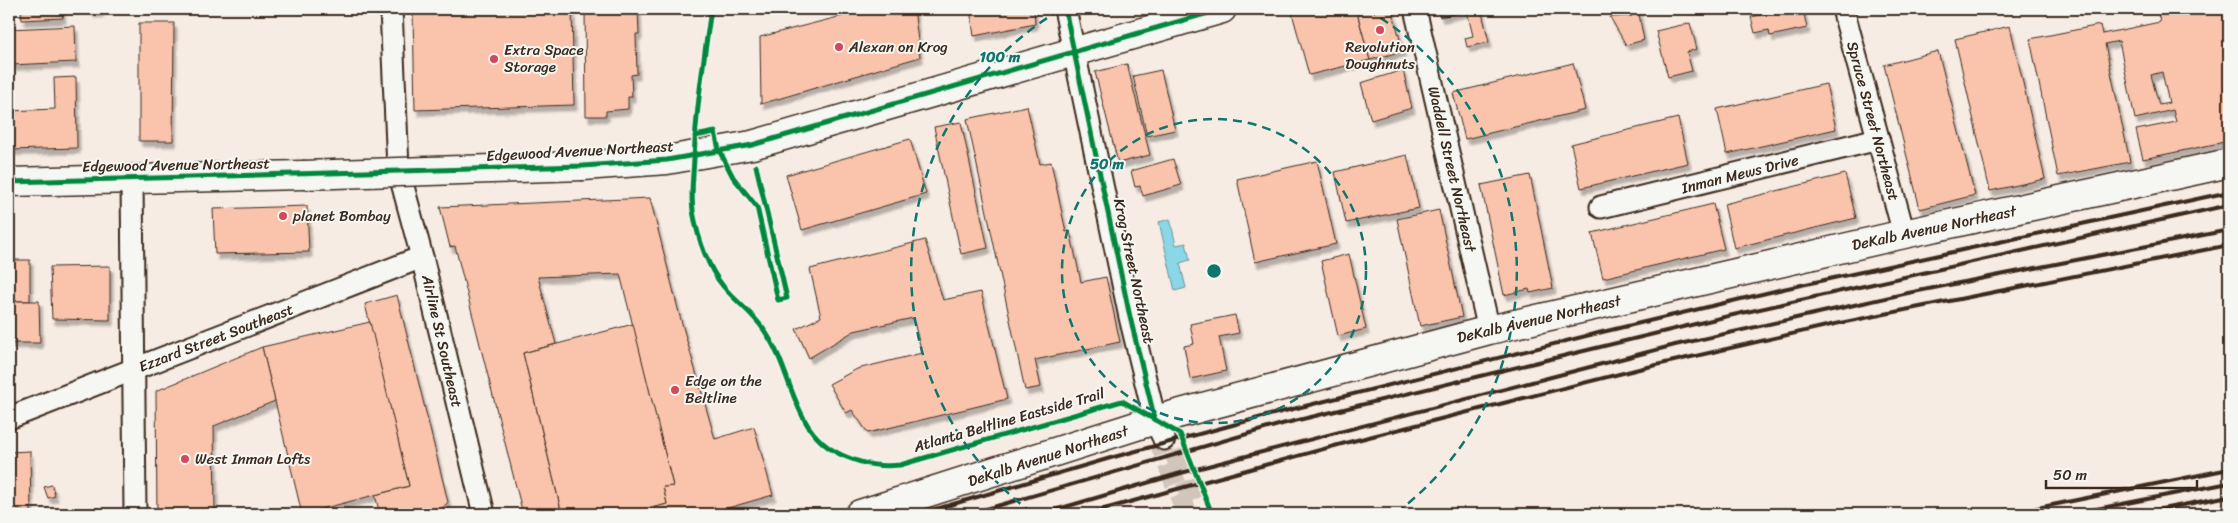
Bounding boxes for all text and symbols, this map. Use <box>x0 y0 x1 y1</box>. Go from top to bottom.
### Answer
marker: Revolution Doughnuts <box>1374 24 1386 36</box>
place label: Alexan on Krog <box>848 34 948 60</box>
place label: Revolution Doughnuts <box>1345 34 1415 77</box>
place label: Extra Space Storage <box>504 37 584 80</box>
street label: Spruce Street Northeast <box>1839 38 1907 204</box>
marker: Alexan on Krog <box>833 41 845 53</box>
text: 100 m <box>980 44 1021 70</box>
marker: Extra Space Storage <box>488 53 500 65</box>
street label: Waddell Street Northeast <box>1420 84 1484 255</box>
street label: Edgewood Avenue Northeast <box>486 133 675 169</box>
street label: Inman Mews Drive <box>1678 147 1802 201</box>
street label: Edgewood Avenue Northeast <box>82 150 271 180</box>
text: 50 m <box>1090 151 1125 177</box>
street label: Krog Street Northeast <box>1106 196 1162 346</box>
street label: DeKalb Avenue Northeast <box>1849 198 2019 258</box>
place label: planet Bombay <box>292 203 391 229</box>
marker: planet Bombay <box>277 210 289 222</box>
centre of rings <box>1205 262 1223 280</box>
street label: Airline St Southeast <box>414 271 470 410</box>
street label: DeKalb Avenue Northeast <box>1455 287 1624 350</box>
street label: Ezzard Street Southeast <box>135 296 298 380</box>
place label: Edge on the Beltline <box>685 368 762 411</box>
street label: Atlanta Beltline Eastside Trail <box>909 380 1108 460</box>
marker: Edge on the Beltline <box>669 384 681 396</box>
street label: DeKalb Avenue Northeast <box>964 417 1133 494</box>
place label: West Inman Lofts <box>195 446 311 472</box>
marker: West Inman Lofts <box>179 453 191 465</box>
scale bar <box>2046 458 2197 490</box>
text: 50 m <box>2053 462 2088 488</box>

